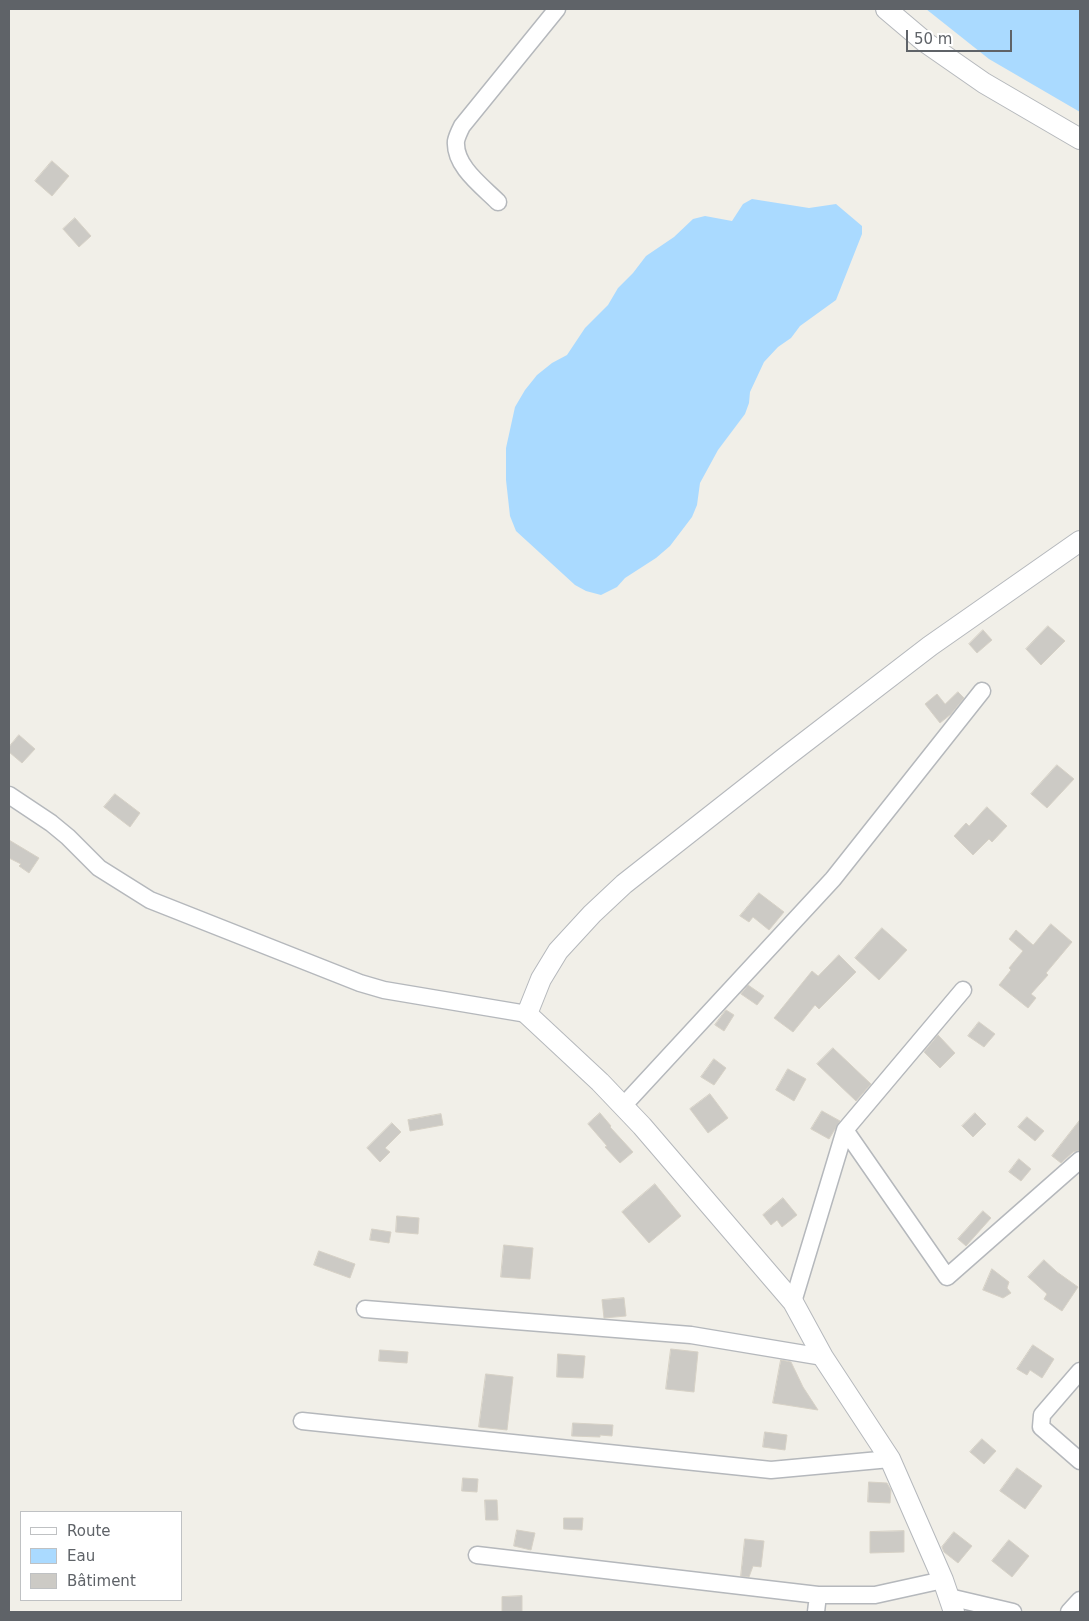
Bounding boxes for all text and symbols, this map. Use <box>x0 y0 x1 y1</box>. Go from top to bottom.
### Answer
scale bar <box>909 20 1015 52</box>
text: 50 m <box>914 30 952 48</box>
legend <box>20 1511 182 1601</box>
text: Route <box>67 1522 111 1540</box>
text: Eau <box>67 1547 95 1565</box>
text: Bâtiment <box>67 1572 136 1590</box>

